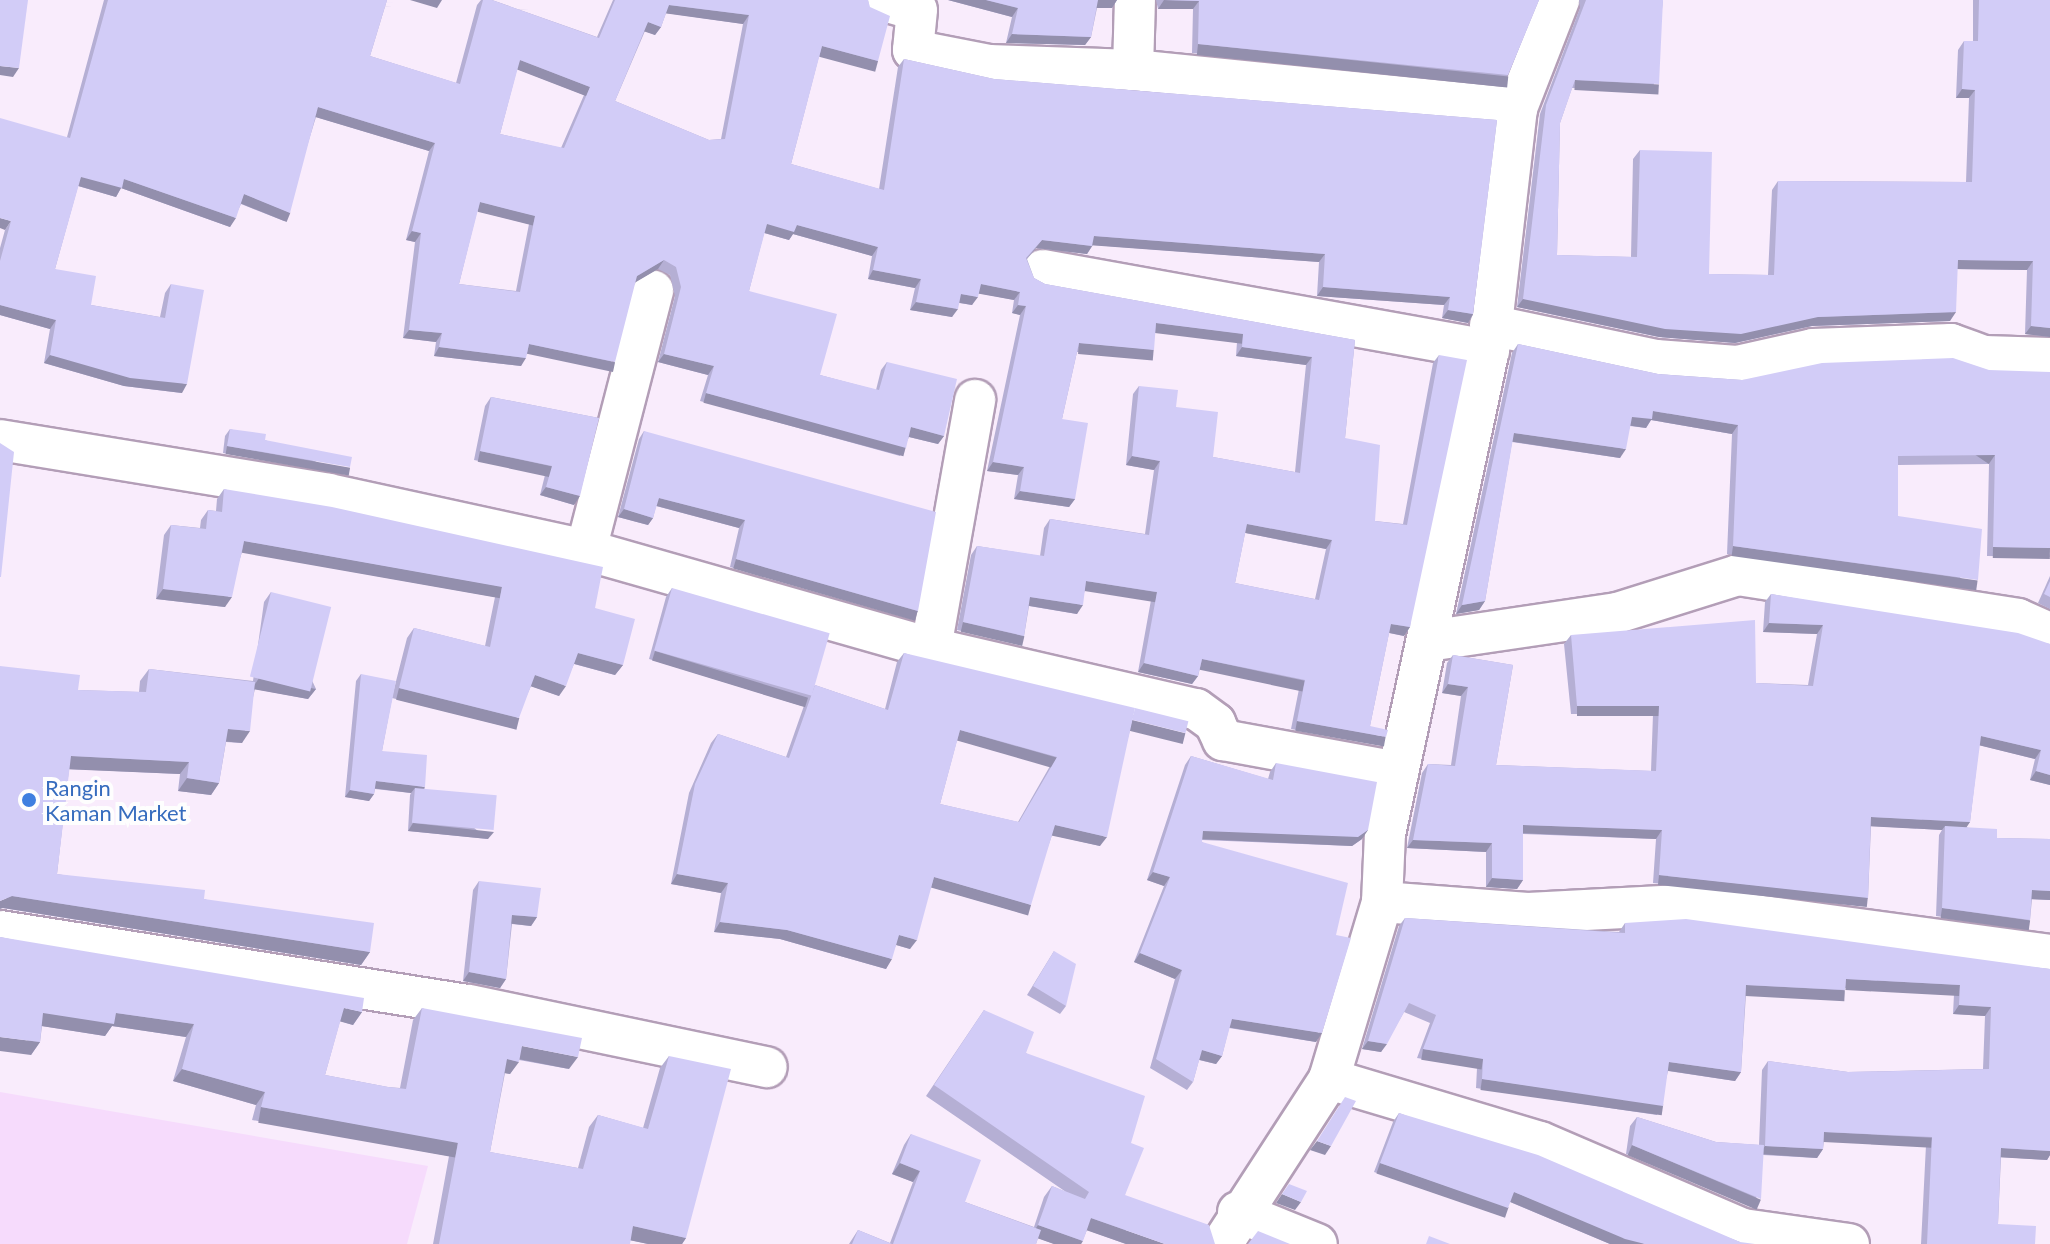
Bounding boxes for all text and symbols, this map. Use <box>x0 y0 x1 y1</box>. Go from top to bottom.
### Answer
place label: Rangin Kaman Market <box>45 774 186 826</box>
marker: Rangin Kaman Market <box>20 791 38 809</box>

